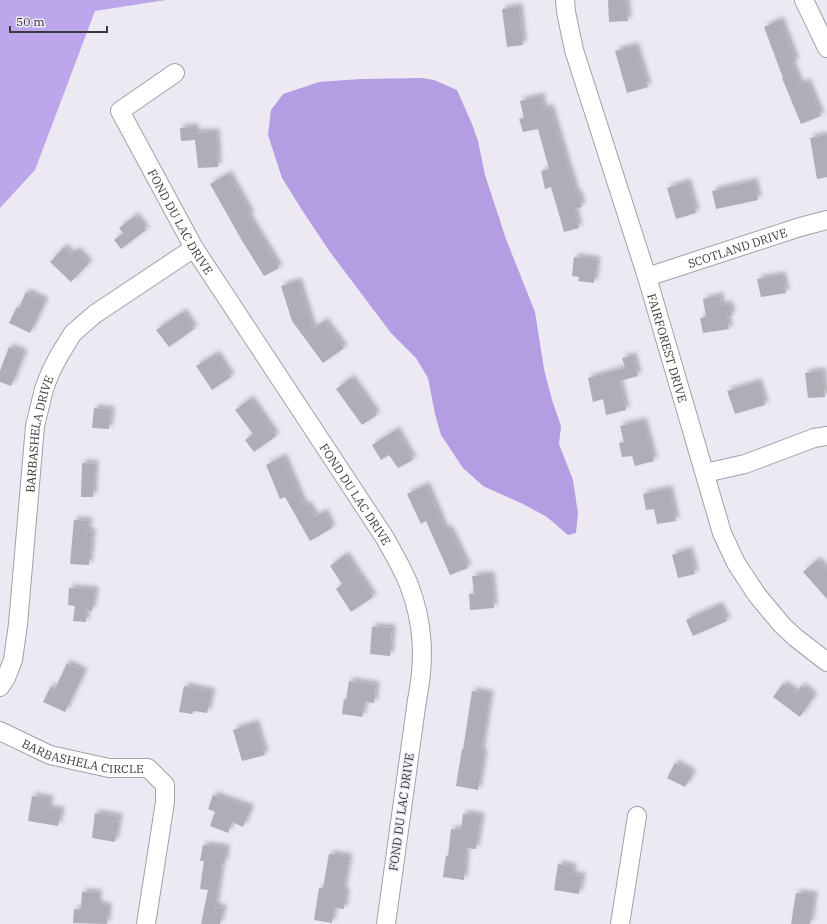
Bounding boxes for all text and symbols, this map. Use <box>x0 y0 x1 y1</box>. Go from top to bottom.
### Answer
scale bar <box>10 8 107 34</box>
text: 50 m <box>16 14 45 29</box>
street label: FOND DU LAC DRIVE <box>145 166 217 277</box>
street label: SCOTLAND DRIVE <box>686 224 789 271</box>
street label: FAIRFOREST DRIVE <box>645 291 691 404</box>
street label: BARBASHELA DRIVE <box>22 373 56 493</box>
street label: FOND DU LAC DRIVE <box>317 440 395 547</box>
street label: BARBASHELA CIRCLE <box>20 735 144 776</box>
street label: FOND DU LAC DRIVE <box>385 752 417 872</box>

